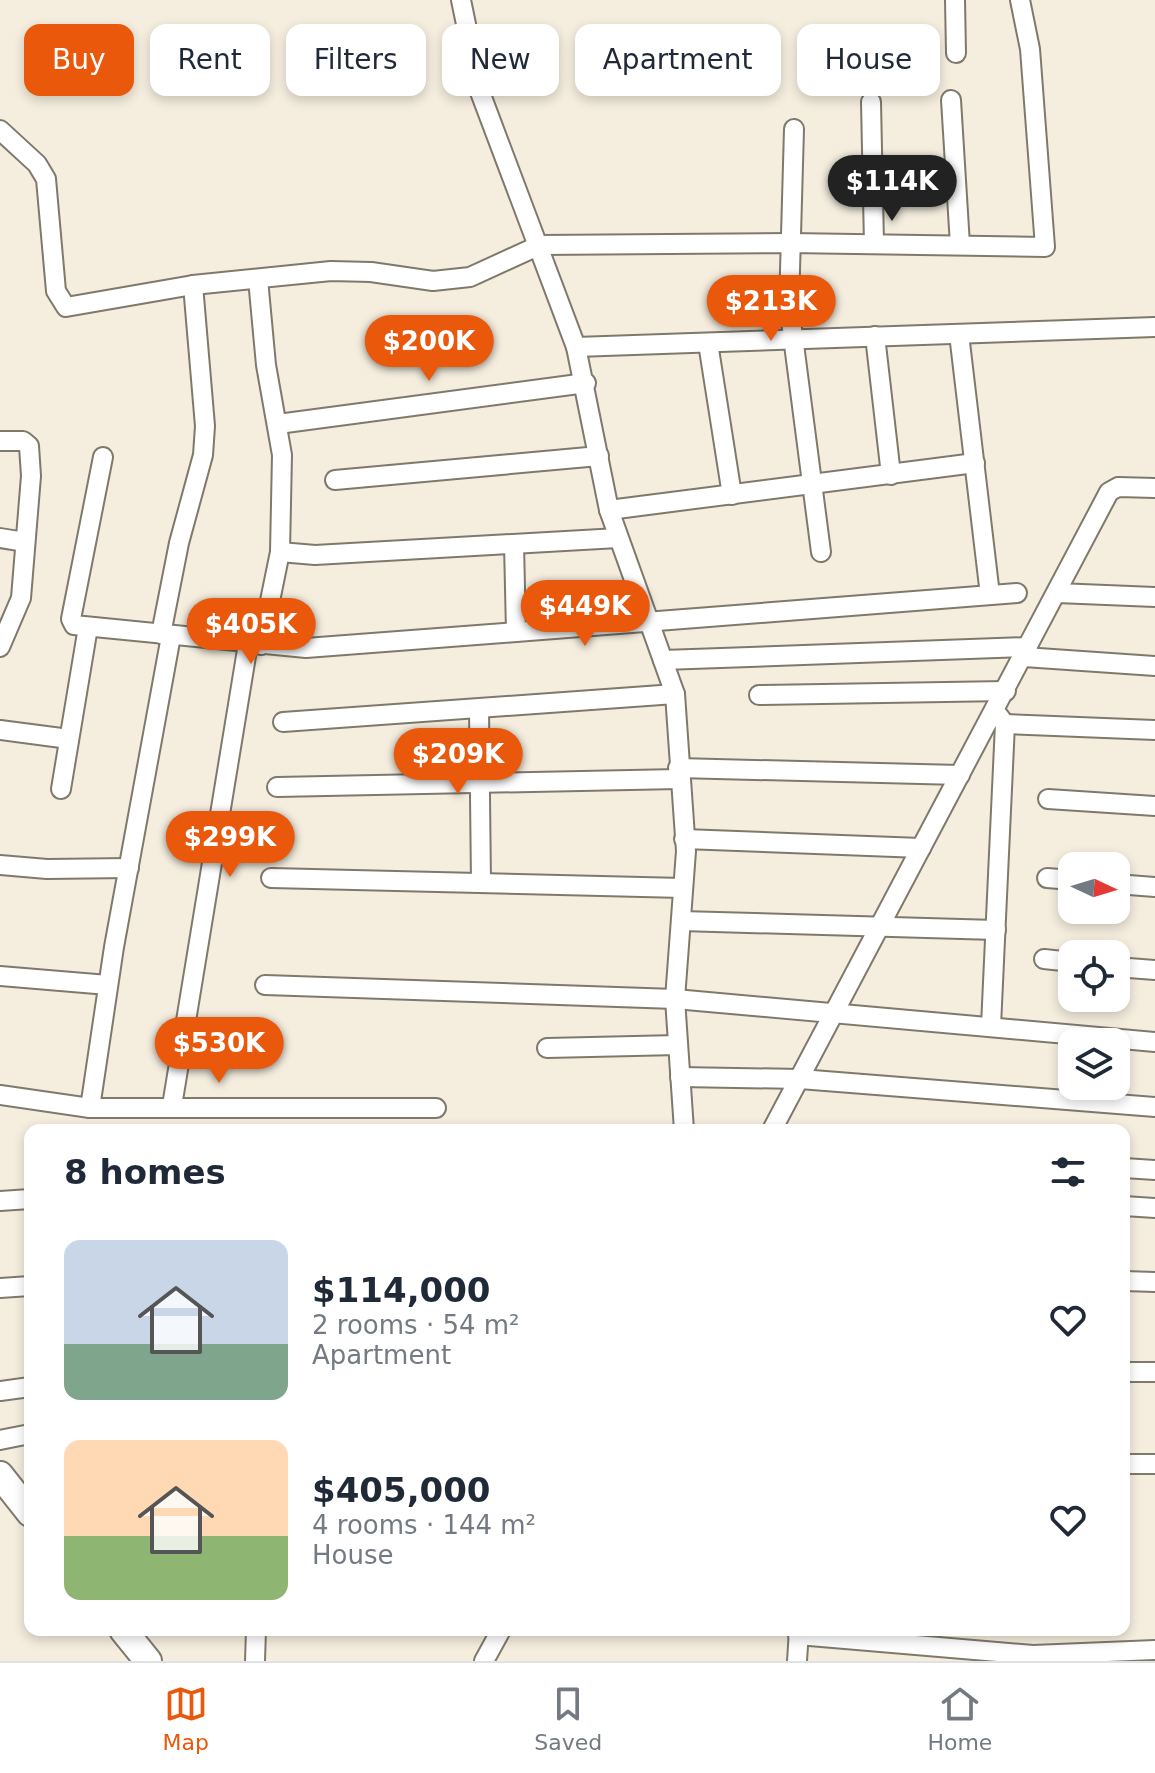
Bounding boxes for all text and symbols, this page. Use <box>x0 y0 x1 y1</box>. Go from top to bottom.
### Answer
chip: Buy <box>24 24 134 96</box>
chip: Rent <box>150 24 270 96</box>
chip: Filters <box>286 24 426 96</box>
chip: New <box>442 24 559 96</box>
chip: Apartment <box>575 24 781 96</box>
chip: House <box>797 24 940 96</box>
pin: $114K <box>836 155 948 223</box>
text: $114K <box>846 166 938 196</box>
pin: $213K <box>715 275 827 343</box>
text: $213K <box>725 286 817 316</box>
pin: $200K <box>373 315 485 383</box>
text: $200K <box>383 326 475 356</box>
pin: $449K <box>529 580 641 648</box>
text: $449K <box>539 591 631 621</box>
pin: $405K <box>195 598 307 666</box>
text: $405K <box>205 609 297 639</box>
pin: $209K <box>402 728 514 796</box>
text: $209K <box>412 739 504 769</box>
pin: $299K <box>174 811 286 879</box>
text: $299K <box>184 822 276 852</box>
north arrow <box>1058 852 1130 924</box>
map controls <box>1058 852 1130 1100</box>
button: locate <box>1058 940 1130 1012</box>
pin: $530K <box>163 1017 275 1085</box>
text: $530K <box>173 1028 265 1058</box>
button: layers <box>1058 1028 1130 1100</box>
icon: filters <box>1046 1150 1090 1194</box>
text: 8 homes <box>64 1152 226 1192</box>
text: $114,000 <box>312 1270 491 1310</box>
icon: home <box>128 1272 224 1368</box>
icon: heart <box>1046 1298 1090 1342</box>
text: 2 rooms · 54 m² <box>312 1310 520 1340</box>
text: Apartment <box>312 1340 451 1370</box>
text: $405,000 <box>312 1470 491 1510</box>
icon: home <box>128 1472 224 1568</box>
icon: heart <box>1046 1498 1090 1542</box>
text: 4 rooms · 144 m² <box>312 1510 536 1540</box>
text: House <box>312 1540 393 1570</box>
tab: Map <box>163 1682 209 1755</box>
tab: Saved <box>534 1682 602 1755</box>
tab: Home <box>927 1682 992 1755</box>

